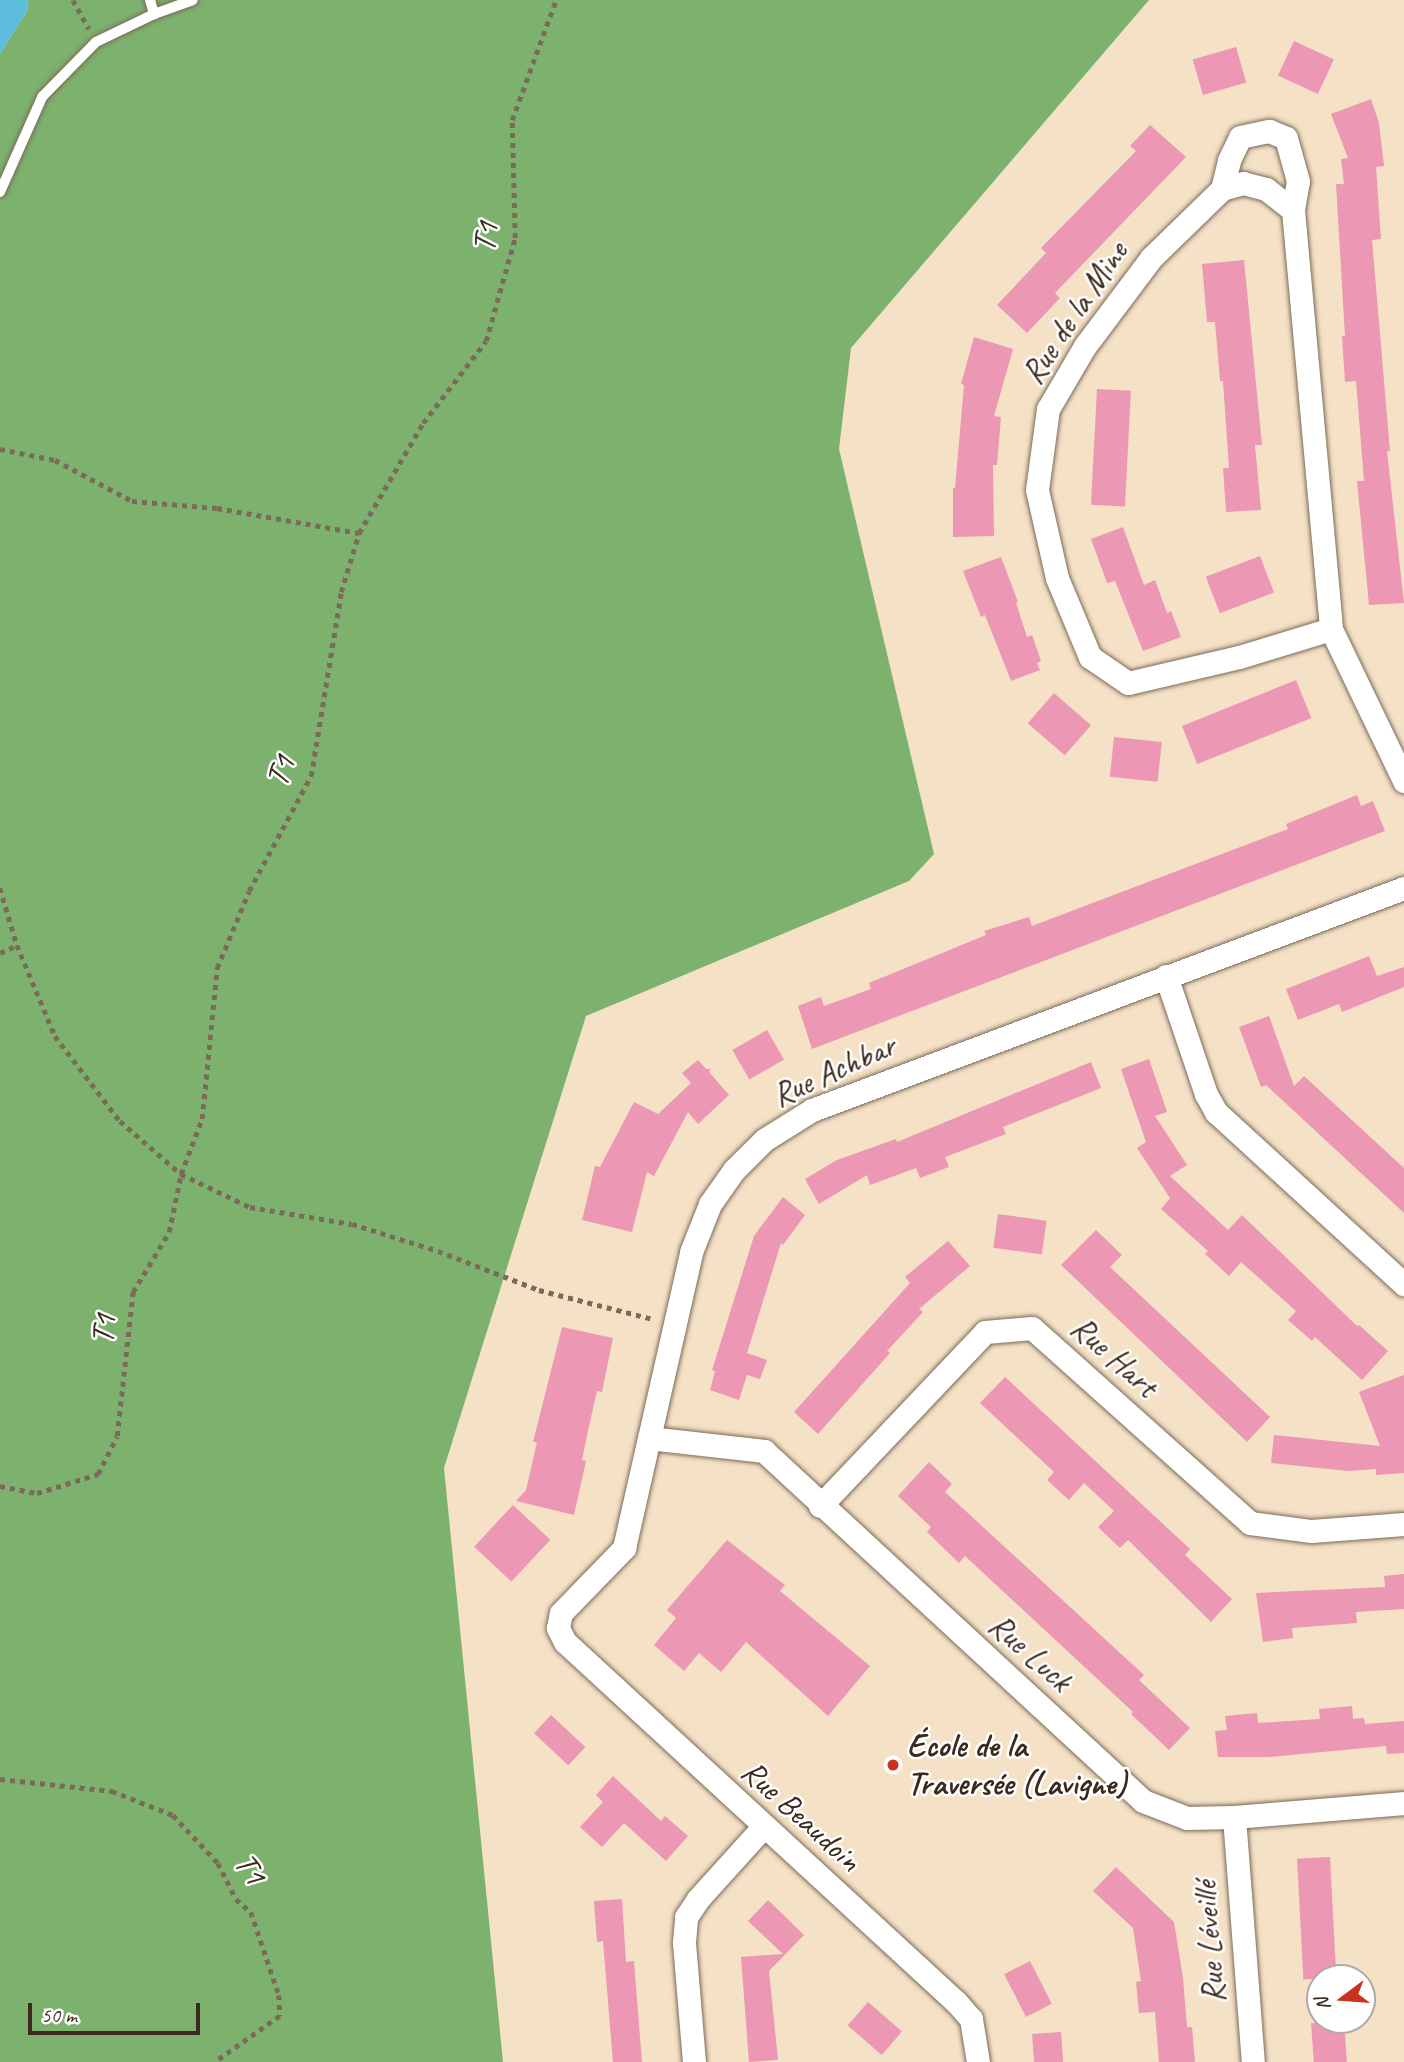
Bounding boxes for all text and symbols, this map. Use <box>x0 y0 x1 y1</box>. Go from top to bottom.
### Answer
street label: T1 <box>464 219 508 255</box>
street label: Rue de la Mine <box>1013 234 1137 392</box>
street label: T1 <box>257 750 305 792</box>
street label: Rue Achbar <box>766 1026 902 1116</box>
street label: Rue Hart <box>1062 1308 1166 1406</box>
street label: T1 <box>83 1312 125 1346</box>
street label: Rue Luck <box>981 1606 1079 1700</box>
place label: École de la Traversée (Lavigne) <box>907 1726 1126 1804</box>
street label: Rue Beaudoin <box>733 1752 869 1880</box>
marker: École de la Traversée (Lavigne) <box>885 1757 901 1773</box>
street label: T1 <box>225 1846 275 1892</box>
street label: Rue Léveillé <box>1186 1880 1234 2004</box>
north arrow <box>1306 1964 1376 2034</box>
scale bar <box>32 1988 203 2032</box>
text: N <box>1310 1995 1336 2013</box>
text: 50 m <box>41 2002 77 2028</box>

